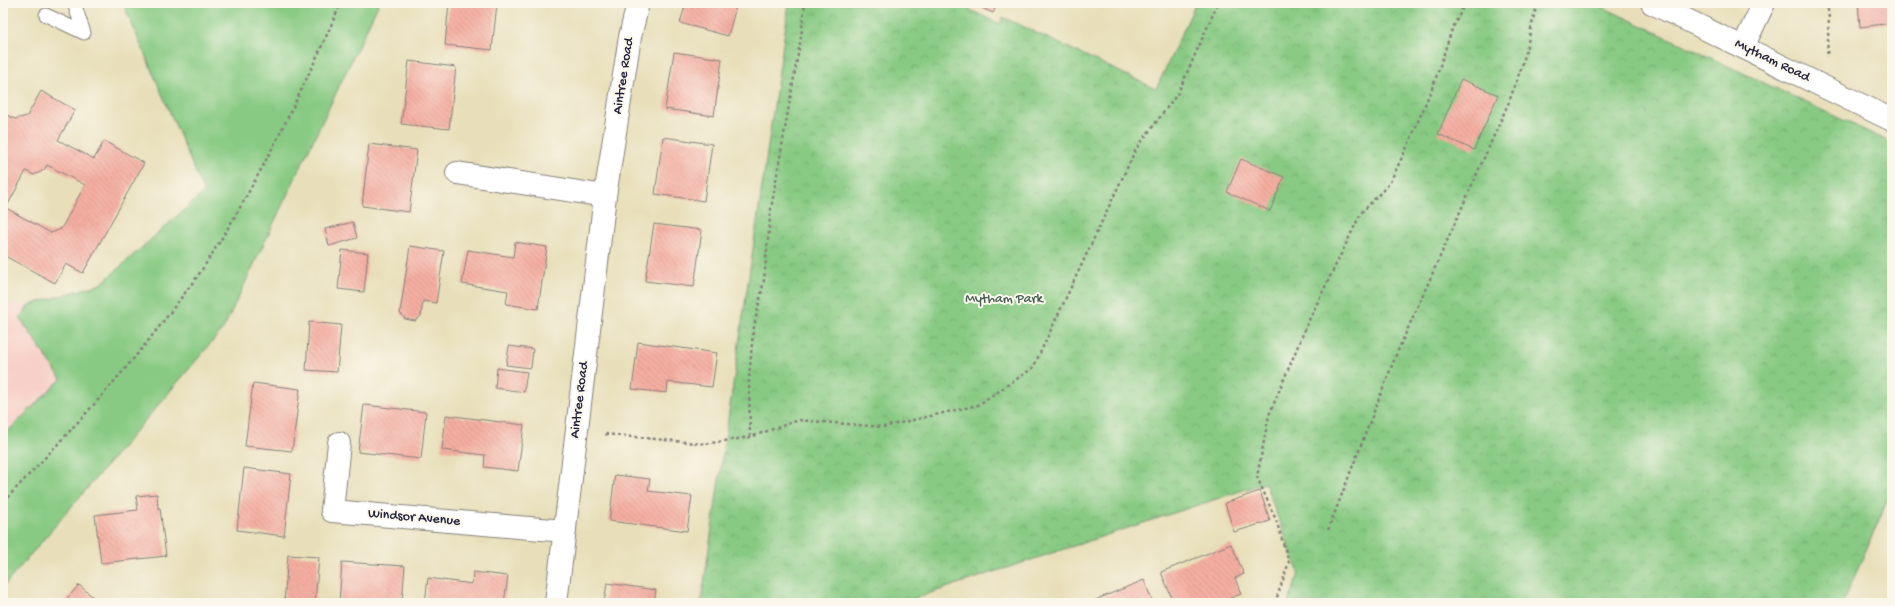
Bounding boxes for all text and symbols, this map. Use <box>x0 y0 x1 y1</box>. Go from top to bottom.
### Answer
street label: Aintree Road <box>610 35 639 115</box>
street label: Mytham Road <box>1732 36 1814 87</box>
park label: Mytham Park <box>965 291 1045 308</box>
street label: Aintree Road <box>567 359 593 439</box>
street label: Windsor Avenue <box>367 505 462 531</box>

